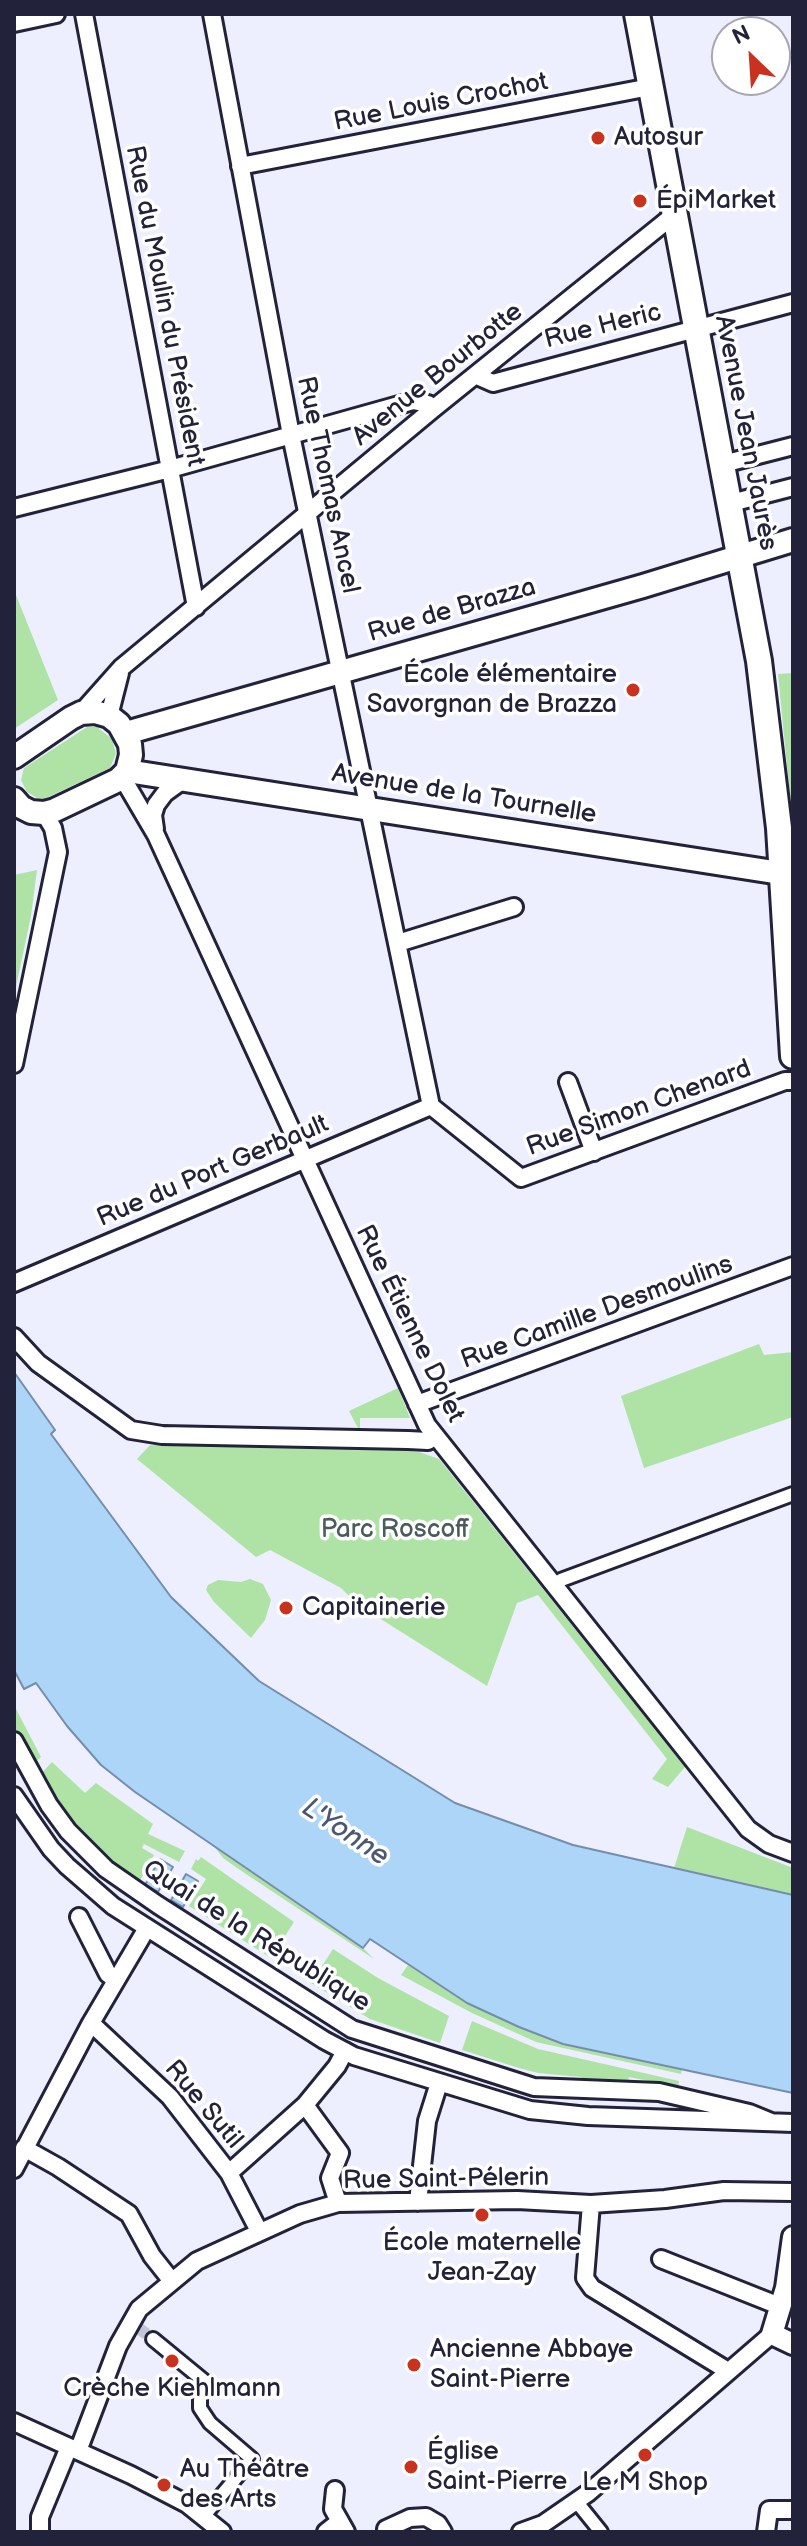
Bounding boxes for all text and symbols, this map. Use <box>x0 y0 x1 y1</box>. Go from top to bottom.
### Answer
north arrow <box>711 16 791 96</box>
text: N <box>728 20 755 51</box>
street label: Rue Louis Crochot <box>331 67 551 139</box>
place label: Autosur <box>614 122 703 154</box>
marker: Autosur <box>589 129 607 147</box>
street label: Rue du Moulin du Président <box>118 143 210 469</box>
place label: ÉpiMarket <box>656 185 776 217</box>
marker: ÉpiMarket <box>631 192 649 210</box>
street label: Avenue Bourbotte <box>347 297 529 453</box>
street label: Rue Heric <box>541 297 665 357</box>
street label: Avenue Jean Jaurès <box>707 313 783 553</box>
street label: Rue Thomas Ancel <box>289 374 365 596</box>
street label: Rue de Brazza <box>364 572 540 650</box>
place label: École élémentaire Savorgnan de Brazza <box>367 659 617 720</box>
marker: École élémentaire Savorgnan de Brazza <box>624 681 642 699</box>
street label: Avenue de la Tournelle <box>330 759 598 831</box>
street label: Rue Simon Chenard <box>522 1054 756 1164</box>
street label: Rue du Port Gerbault <box>93 1109 333 1235</box>
street label: Rue Étienne Dolet <box>348 1220 470 1428</box>
street label: Rue Camille Desmoulins <box>457 1249 737 1377</box>
park label: Parc Roscoff <box>321 1514 469 1546</box>
place label: Capitainerie <box>302 1592 445 1624</box>
marker: Capitainerie <box>277 1599 295 1617</box>
water label: L'Yonne <box>295 1792 395 1874</box>
street label: Quai de la République <box>137 1854 375 2020</box>
street label: Rue Sutil <box>157 2055 249 2155</box>
street label: Rue Saint-Pélerin <box>343 2163 549 2197</box>
marker: École maternelle Jean-Zay <box>473 2206 491 2224</box>
place label: École maternelle Jean-Zay <box>383 2227 581 2288</box>
place label: Ancienne Abbaye Saint-Pierre <box>430 2334 633 2396</box>
marker: Crèche Kiehlmann <box>163 2352 181 2370</box>
marker: Ancienne Abbaye Saint-Pierre <box>405 2356 423 2374</box>
place label: Crèche Kiehlmann <box>63 2373 281 2405</box>
place label: Église Saint-Pierre <box>427 2436 567 2498</box>
marker: Le M Shop <box>636 2446 654 2464</box>
place label: Au Théâtre des Arts <box>180 2454 309 2516</box>
marker: Église Saint-Pierre <box>402 2458 420 2476</box>
place label: Le M Shop <box>582 2467 708 2499</box>
marker: Au Théâtre des Arts <box>155 2476 173 2494</box>

